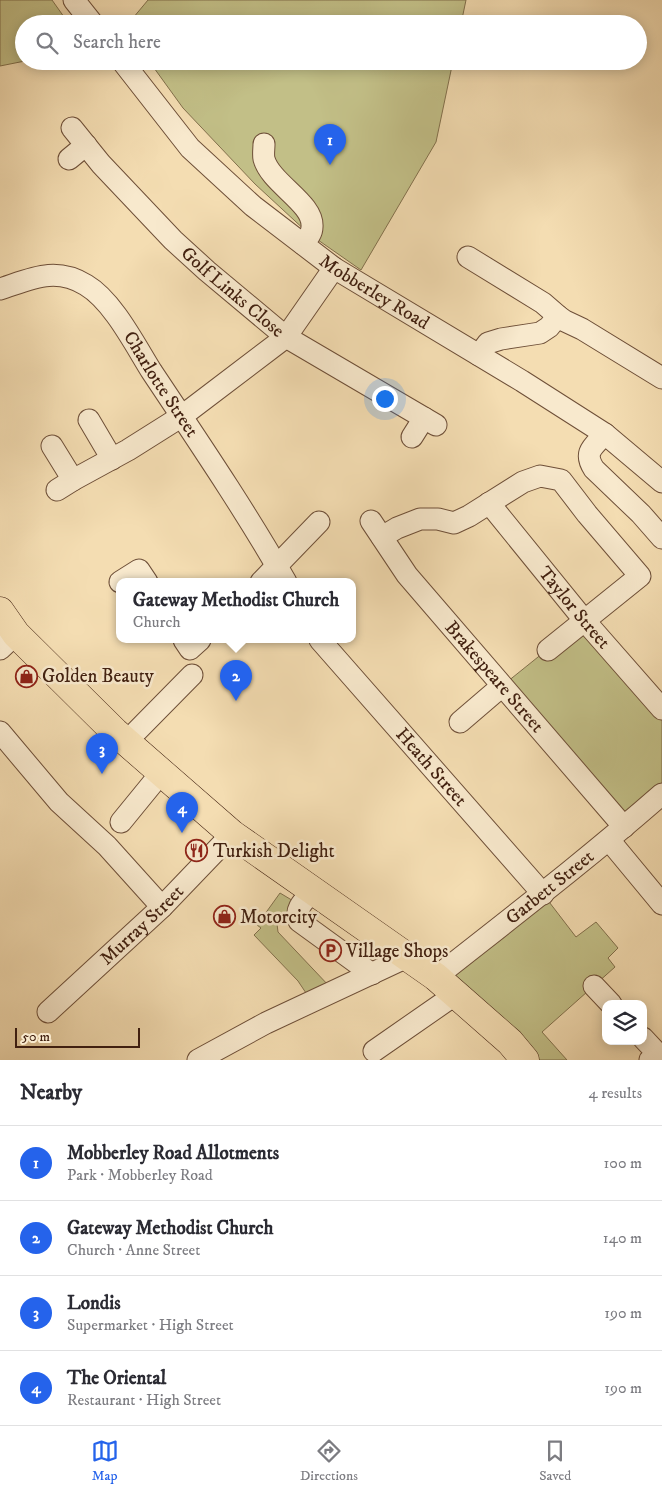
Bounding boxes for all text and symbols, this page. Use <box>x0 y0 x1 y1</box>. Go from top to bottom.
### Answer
search box <box>15 15 647 70</box>
icon: search <box>33 29 61 57</box>
text: Search here <box>73 31 161 54</box>
pin: 1 <box>314 124 346 165</box>
street label: Golf Links Close <box>176 241 289 342</box>
street label: Mobberley Road <box>315 249 434 335</box>
street label: Charlotte Street <box>119 327 204 441</box>
your location <box>372 386 398 412</box>
street label: Taylor Street <box>534 562 615 653</box>
popup <box>116 578 356 643</box>
text: Gateway Methodist Church <box>133 589 339 612</box>
text: Church <box>133 612 181 632</box>
street label: Brakespeare Street <box>440 616 549 737</box>
pin: 2 <box>220 660 252 701</box>
shop icon: Golden Beauty <box>14 664 38 688</box>
place label: Golden Beauty <box>42 665 155 688</box>
street label: Heath Street <box>391 723 472 811</box>
pin: 3 <box>86 733 118 774</box>
pin: 4 <box>166 792 198 833</box>
restaurant icon: Turkish Delight <box>185 839 209 863</box>
place label: Turkish Delight <box>213 840 335 863</box>
street label: Garbett Street <box>501 845 599 929</box>
street label: Murray Street <box>95 880 188 970</box>
shop icon: Motorcity <box>212 905 236 929</box>
place label: Motorcity <box>240 906 318 929</box>
parking icon: Village Shops <box>318 939 342 963</box>
place label: Village Shops <box>345 940 448 963</box>
map controls <box>602 1000 647 1045</box>
button: layers <box>602 1000 647 1045</box>
scale bar <box>15 1025 140 1048</box>
text: 50 m <box>22 1028 50 1046</box>
text: Nearby <box>20 1080 82 1106</box>
text: 4 results <box>589 1083 642 1103</box>
text: Mobberley Road Allotments <box>67 1142 279 1165</box>
text: 1 <box>33 1153 39 1173</box>
text: 100 m <box>604 1153 642 1173</box>
text: Park · Mobberley Road <box>67 1165 213 1185</box>
text: Gateway Methodist Church <box>67 1217 273 1240</box>
text: 2 <box>32 1228 40 1248</box>
text: 140 m <box>603 1228 642 1248</box>
text: Church · Anne Street <box>67 1240 200 1260</box>
text: Londis <box>67 1292 121 1315</box>
text: 3 <box>33 1303 39 1323</box>
text: 190 m <box>604 1303 642 1323</box>
text: Supermarket · High Street <box>67 1315 234 1335</box>
text: The Oriental <box>67 1367 166 1390</box>
text: 4 <box>31 1378 41 1398</box>
text: 190 m <box>604 1378 642 1398</box>
text: Restaurant · High Street <box>67 1390 221 1410</box>
tab: Map <box>91 1437 119 1485</box>
tab: Directions <box>300 1437 358 1485</box>
tab: Saved <box>539 1437 571 1485</box>

